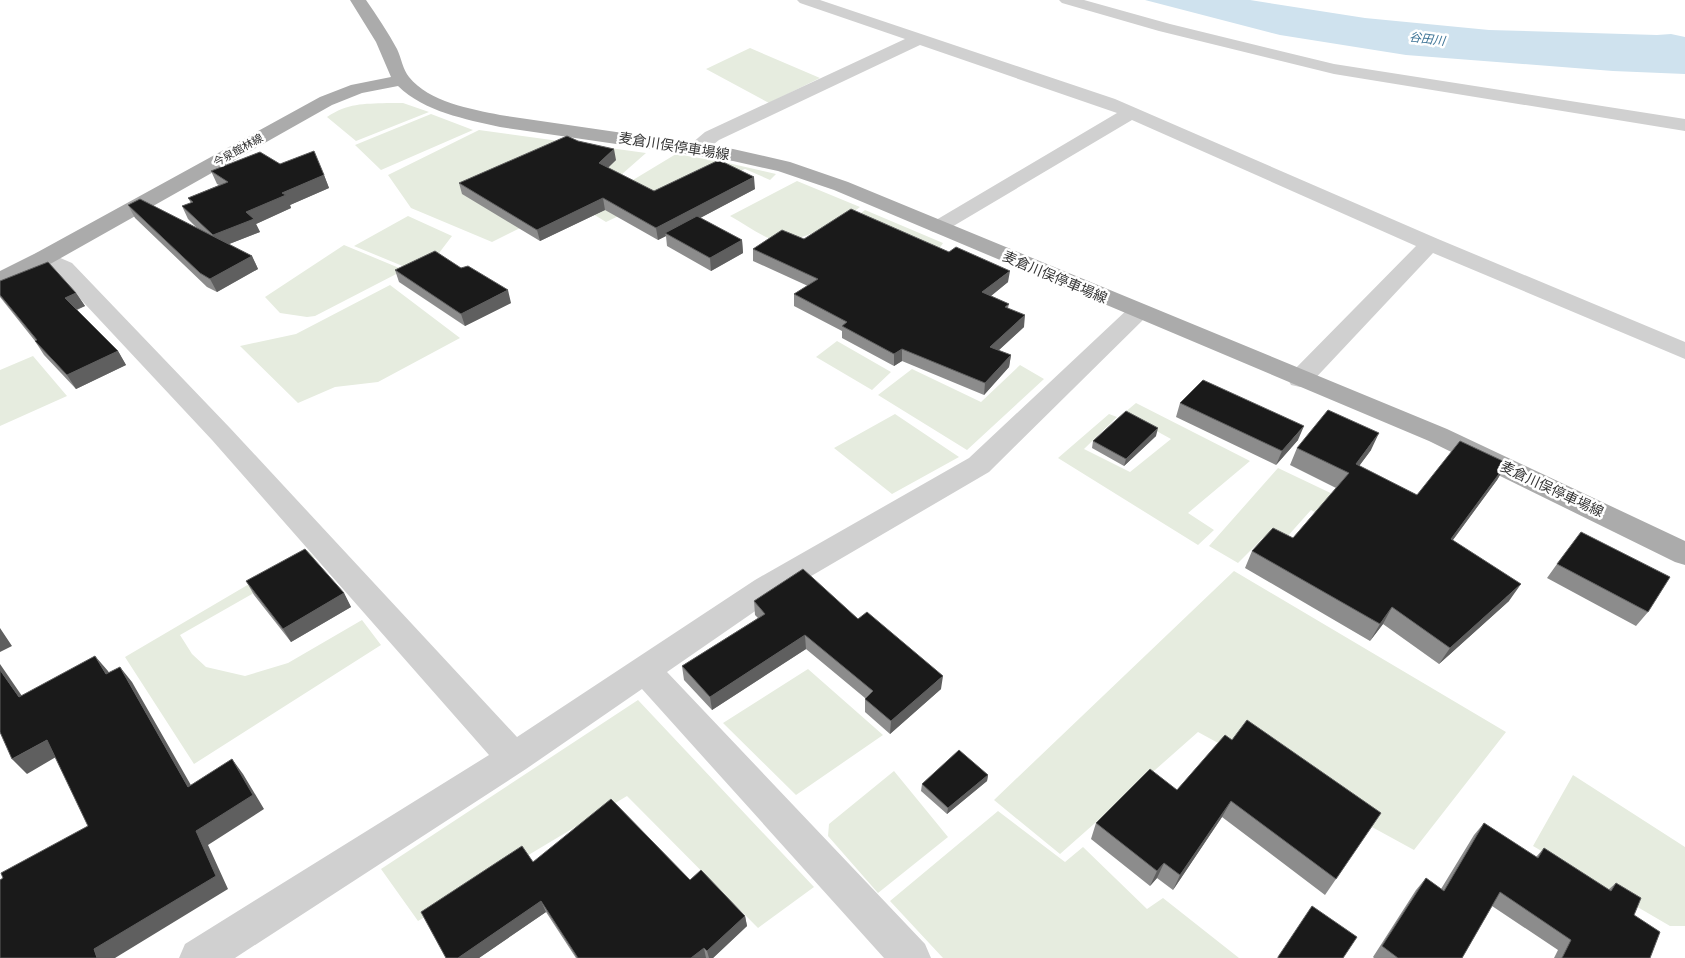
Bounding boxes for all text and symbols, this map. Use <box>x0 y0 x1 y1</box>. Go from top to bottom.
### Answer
water label: 谷田川 <box>1408 30 1448 48</box>
street label: 麦倉川俣停車場線 <box>617 129 731 163</box>
street label: 今泉館林線 <box>211 131 265 169</box>
street label: 麦倉川俣停車場線 <box>1000 248 1110 306</box>
street label: 麦倉川俣停車場線 <box>1498 458 1606 520</box>

